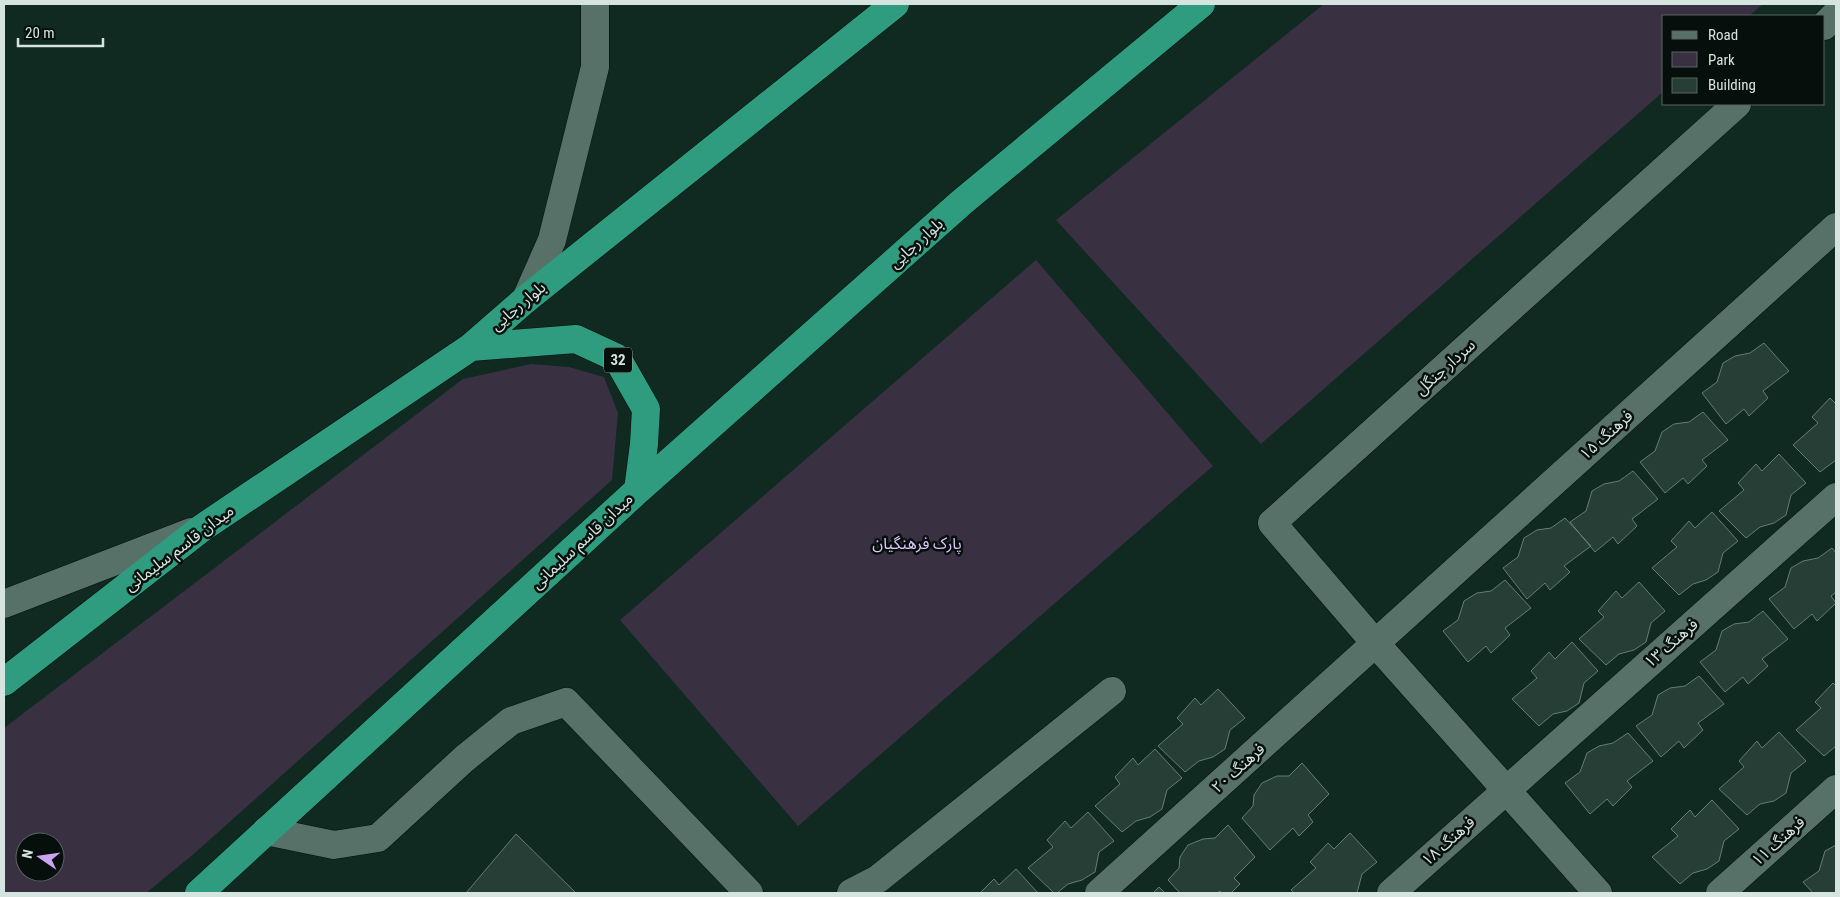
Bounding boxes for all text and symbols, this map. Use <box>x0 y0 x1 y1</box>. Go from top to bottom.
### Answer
scale bar <box>18 15 102 47</box>
legend <box>1662 15 1825 105</box>
text: 20 m <box>25 24 55 42</box>
text: Road <box>1708 26 1738 44</box>
text: Park <box>1708 51 1735 69</box>
text: Building <box>1708 76 1756 94</box>
street label: بلوار رجایی <box>885 214 947 272</box>
street label: بلوار رجایی <box>487 278 549 334</box>
street label: سردار جنگل <box>1411 335 1479 399</box>
road number: 32 <box>604 348 632 372</box>
street label: فرهنگ ۱۵ <box>1575 406 1637 464</box>
street label: میدان قاسم سلیمانی <box>527 489 639 595</box>
street label: میدان قاسم سلیمانی <box>121 501 239 598</box>
park label: پارک فرهنگیان <box>872 534 962 554</box>
street label: فرهنگ ۱۳ <box>1640 614 1702 672</box>
street label: فرهنگ ۲۰ <box>1207 739 1269 797</box>
street label: فرهنگ ۱۸ <box>1417 812 1479 870</box>
street label: فرهنگ ۱۱ <box>1747 812 1809 870</box>
north arrow <box>15 832 65 882</box>
text: N <box>19 848 36 860</box>

